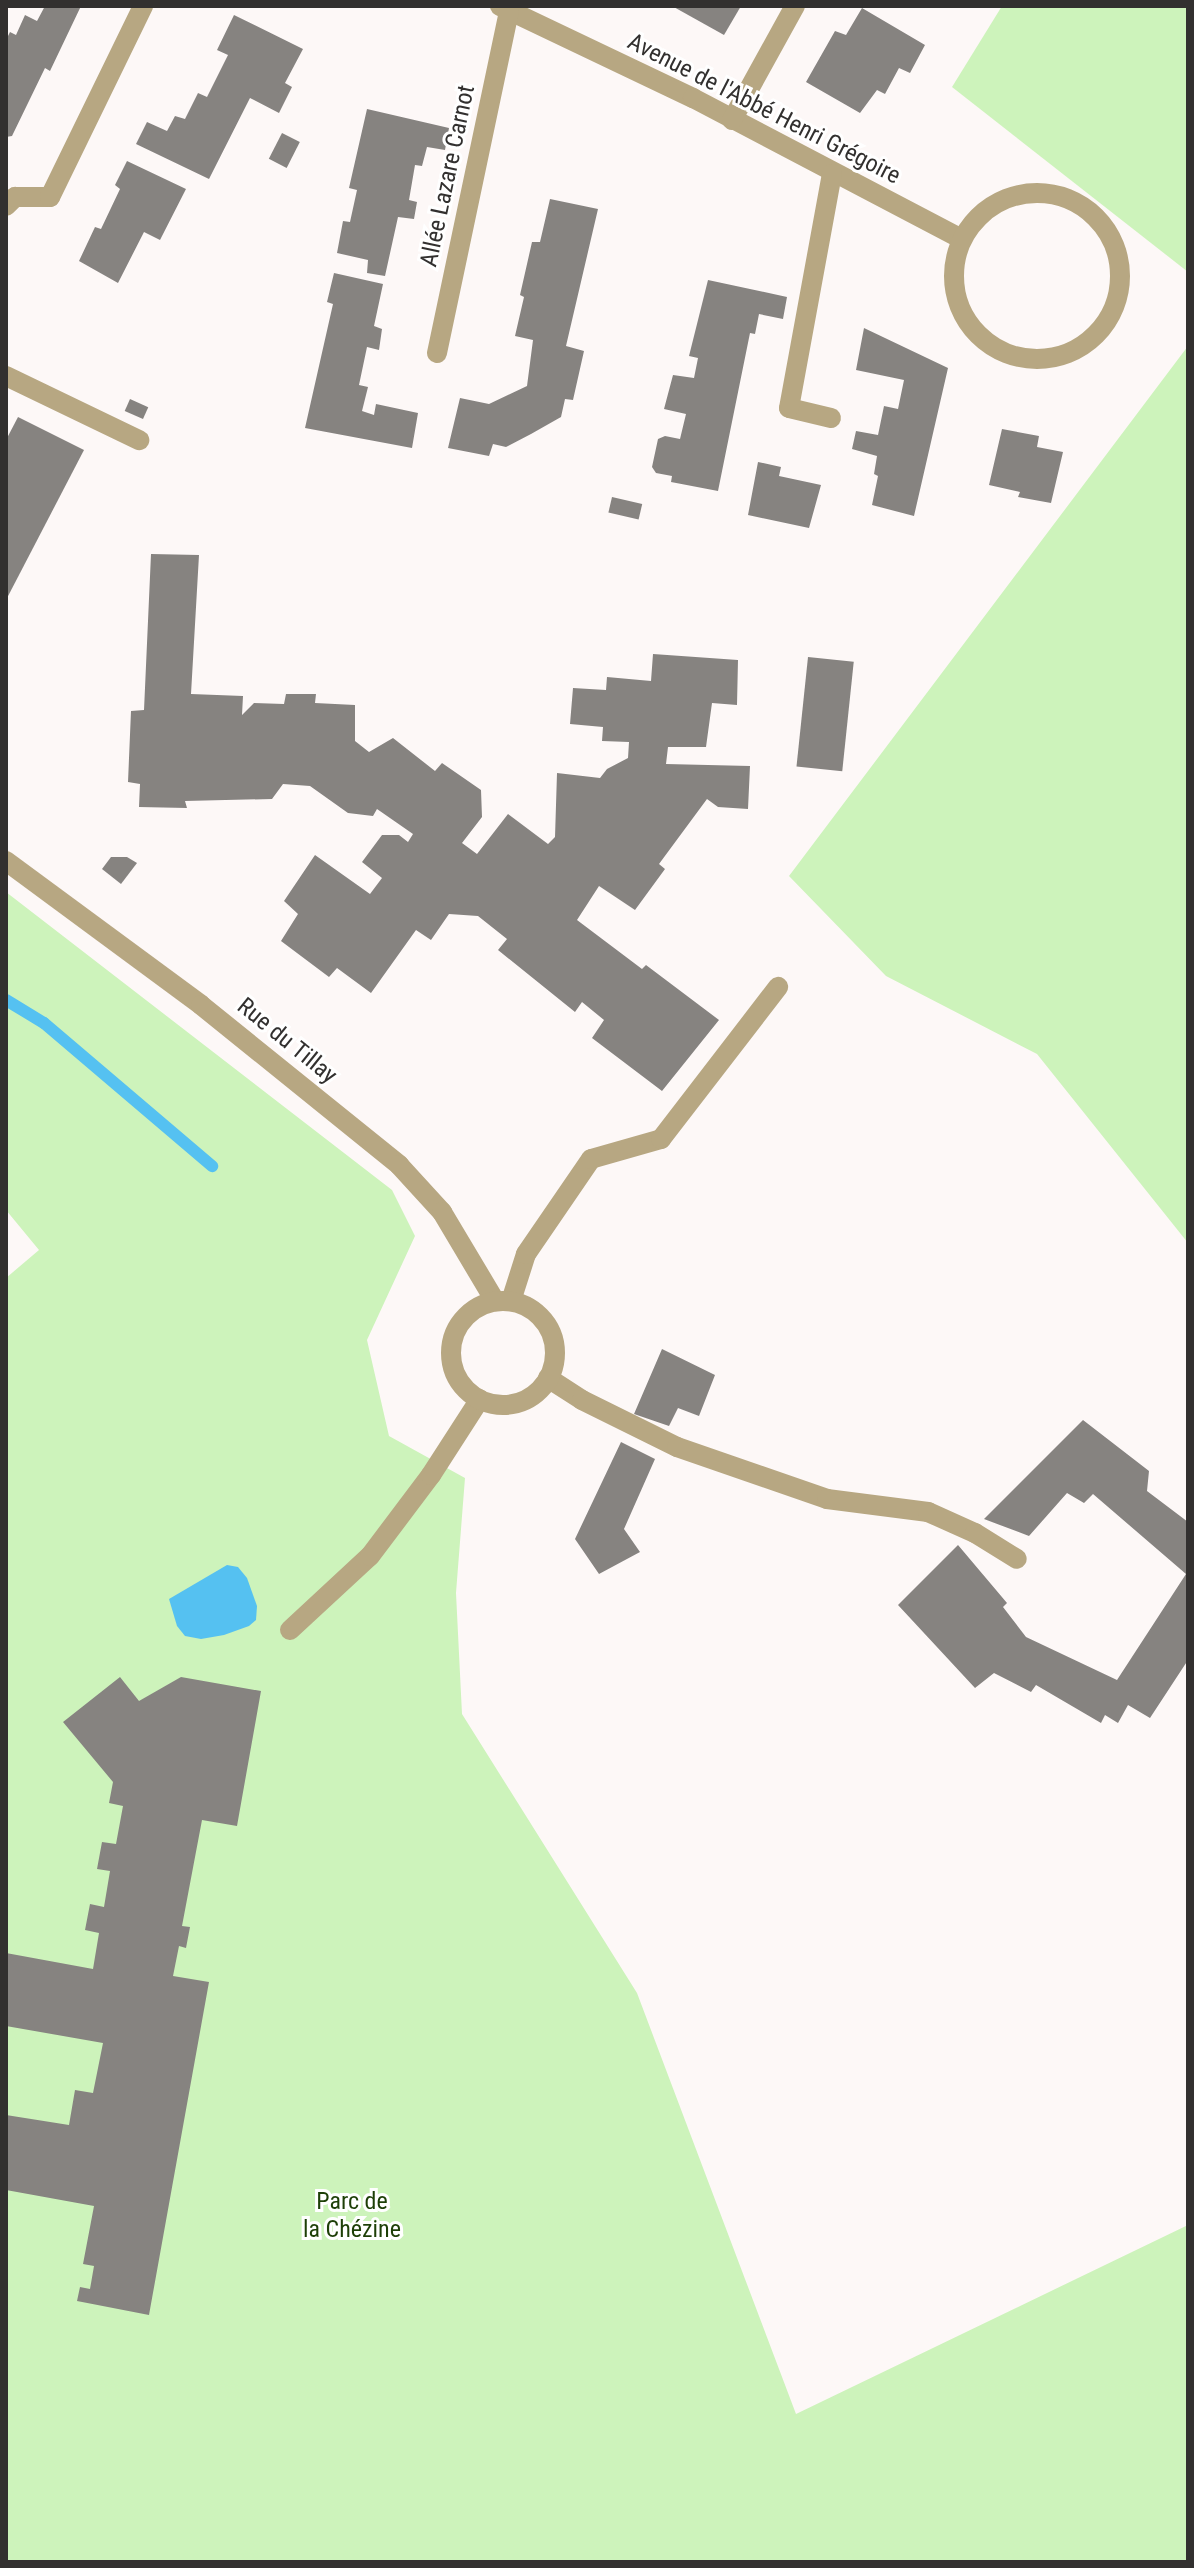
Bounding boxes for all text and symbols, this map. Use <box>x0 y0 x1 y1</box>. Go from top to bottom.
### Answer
street label: Avenue de l'Abbé Henri Grégoire <box>623 28 905 190</box>
street label: Allée Lazare Carnot <box>415 83 481 269</box>
street label: Rue du Tillay <box>231 992 343 1090</box>
park label: Parc de la Chézine <box>303 2188 401 2244</box>

